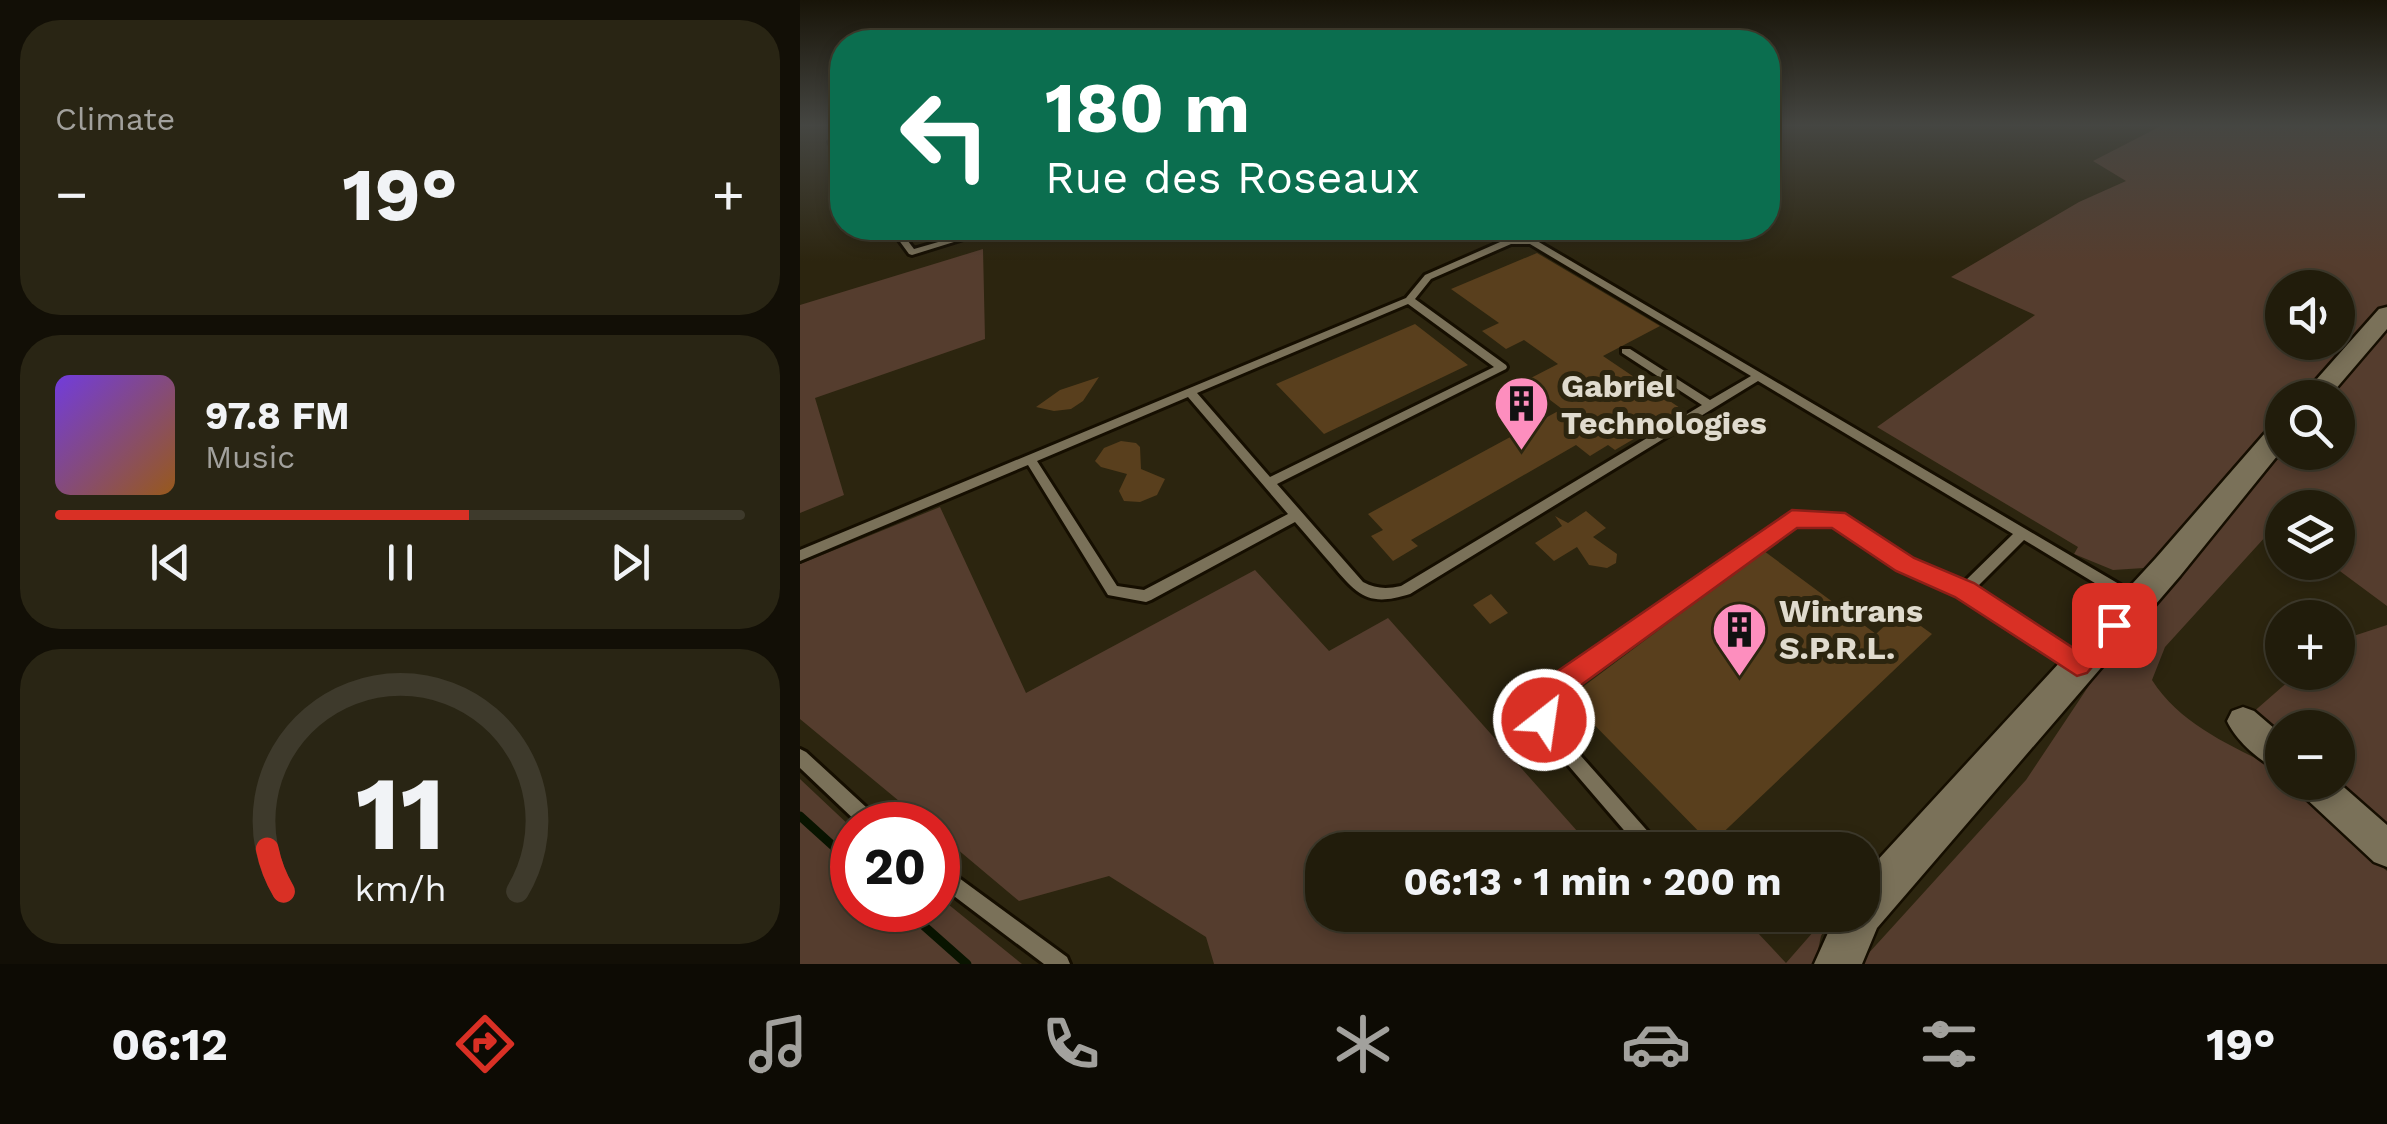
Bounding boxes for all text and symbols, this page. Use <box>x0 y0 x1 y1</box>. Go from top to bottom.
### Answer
text: 180 m <box>1045 67 1250 149</box>
icon: left <box>880 70 1010 200</box>
text: Climate <box>55 100 175 138</box>
text: 19° <box>342 150 458 238</box>
text: Rue des Roseaux <box>1045 151 1420 204</box>
text: − <box>55 162 88 226</box>
text: + <box>712 162 745 226</box>
map controls <box>2265 270 2355 800</box>
button: sound <box>2265 270 2355 360</box>
place label: Gabriel Technologies <box>1561 367 1767 442</box>
building icon: Gabriel Technologies <box>1492 374 1552 453</box>
button: search <box>2265 380 2355 470</box>
text: 97.8 FM <box>205 394 350 438</box>
text: Music <box>205 438 295 476</box>
button: layers <box>2265 490 2355 580</box>
icon: previous <box>143 535 198 590</box>
icon: pause <box>373 535 428 590</box>
icon: next <box>603 535 658 590</box>
pin <box>2072 583 2157 668</box>
place label: Wintrans S.P.R.L. <box>1779 592 1923 667</box>
icon: arrive <box>2087 598 2142 653</box>
building icon: Wintrans S.P.R.L. <box>1710 599 1770 678</box>
button: + <box>2265 600 2355 690</box>
position arrow <box>1492 668 1596 772</box>
button: − <box>2265 710 2355 800</box>
text: 11 <box>355 752 445 874</box>
speed limit sign: 20 <box>830 802 960 932</box>
text: 06:13 · 1 min · 200 m <box>1403 860 1782 904</box>
text: km/h <box>354 868 446 910</box>
icon: directions <box>450 1009 520 1079</box>
icon: music <box>743 1009 813 1079</box>
icon: phone <box>1036 1009 1106 1079</box>
icon: climate <box>1328 1009 1398 1079</box>
icon: car <box>1621 1009 1691 1079</box>
icon: filters <box>1914 1009 1984 1079</box>
text: 06:12 <box>111 1018 228 1071</box>
text: 19° <box>2206 1018 2276 1071</box>

